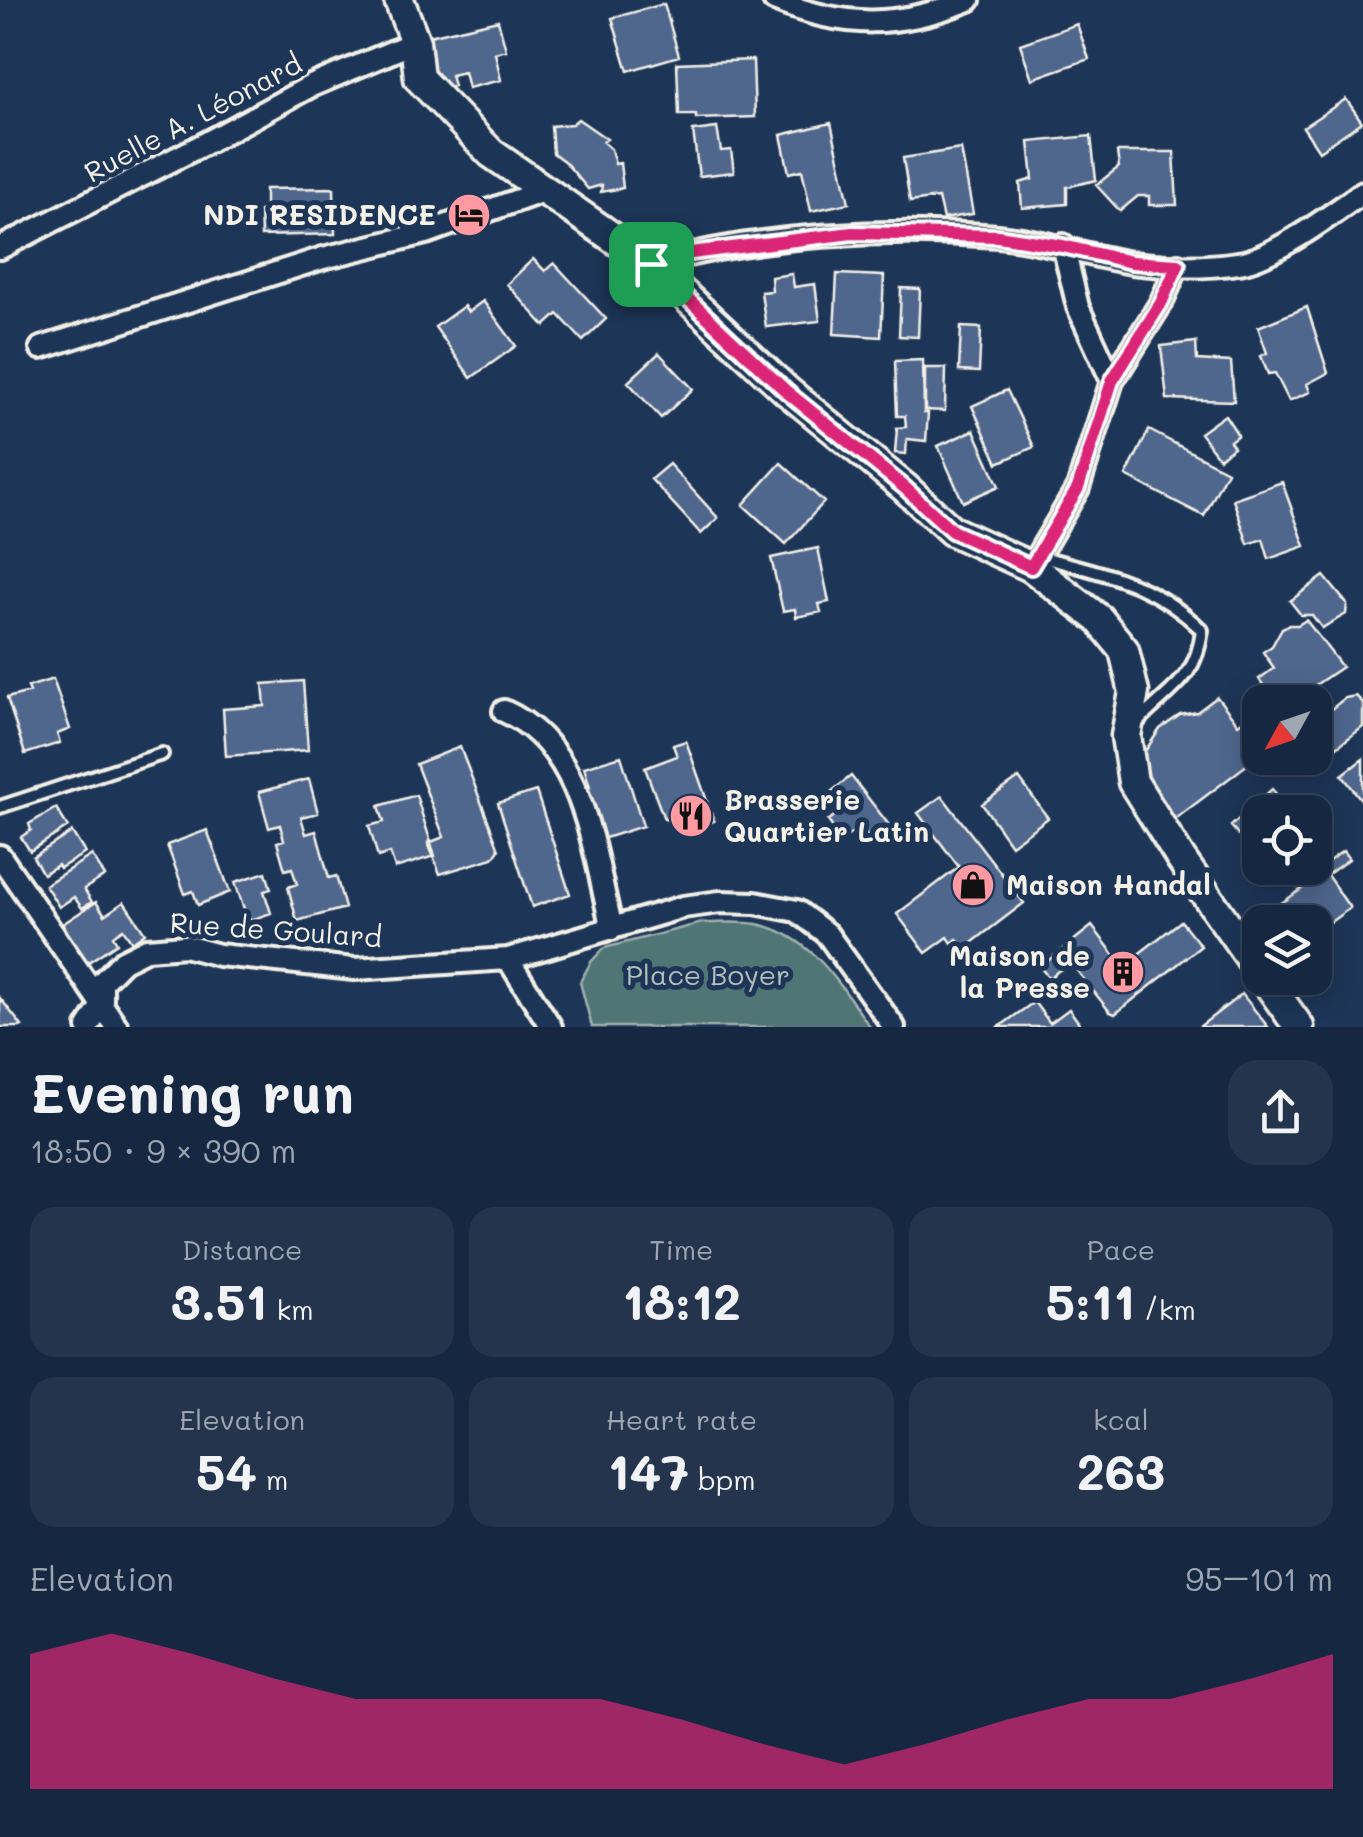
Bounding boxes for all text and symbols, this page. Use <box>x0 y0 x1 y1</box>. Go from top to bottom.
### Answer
street label: Ruelle A. Léonard <box>78 45 307 190</box>
hotel icon: NDI RESIDENCE <box>446 192 492 238</box>
place label: NDI RESIDENCE <box>203 196 436 232</box>
pin <box>609 222 694 307</box>
icon: arrive <box>624 237 679 292</box>
north arrow <box>1242 685 1332 775</box>
map controls <box>1242 685 1332 995</box>
place label: Brasserie Quartier Latin <box>724 781 929 849</box>
restaurant icon: Brasserie Quartier Latin <box>668 793 714 839</box>
button: locate <box>1242 795 1332 885</box>
shop icon: Maison Handal <box>950 862 996 908</box>
place label: Maison Handal <box>1006 866 1211 902</box>
street label: Rue de Goulard <box>169 904 383 954</box>
button: layers <box>1242 905 1332 995</box>
place label: Maison de la Presse <box>949 937 1090 1005</box>
building icon: Maison de la Presse <box>1100 949 1146 995</box>
park label: Place Boyer <box>626 956 790 992</box>
text: Evening run <box>30 1055 354 1127</box>
button: share <box>1228 1060 1333 1165</box>
text: 18:50 · 9 × 390 m <box>30 1129 296 1171</box>
text: Distance <box>182 1231 302 1267</box>
text: Time <box>650 1231 713 1267</box>
text: Pace <box>1087 1231 1155 1267</box>
text: 3.51 <box>171 1267 267 1333</box>
text: 18:12 <box>622 1267 741 1333</box>
text: 5:11 <box>1046 1267 1135 1333</box>
text: km <box>267 1291 314 1327</box>
text: /km <box>1135 1291 1196 1327</box>
text: Elevation <box>179 1401 305 1437</box>
text: Heart rate <box>606 1401 757 1437</box>
text: kcal <box>1093 1401 1149 1437</box>
text: 54 <box>196 1437 257 1503</box>
text: 147 <box>607 1437 689 1503</box>
text: 263 <box>1077 1437 1165 1503</box>
text: m <box>257 1461 288 1497</box>
text: bpm <box>689 1461 756 1497</box>
text: Elevation <box>30 1557 174 1599</box>
text: 95–101 m <box>1185 1557 1333 1599</box>

